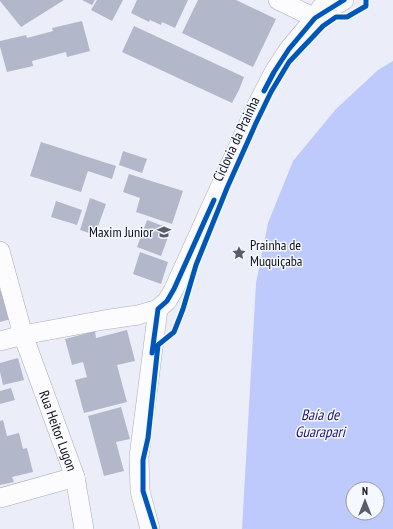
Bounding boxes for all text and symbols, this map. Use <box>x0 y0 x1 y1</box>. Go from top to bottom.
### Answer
street label: Ciclovia da Prainha <box>208 94 264 184</box>
place label: Maxim Junior <box>89 223 153 241</box>
school or university icon: Maxim Junior <box>156 224 172 240</box>
place label: Prainha de Muquiçaba <box>250 236 302 270</box>
place icon: Prainha de Muquiçaba <box>231 245 247 261</box>
street label: Rua Heitor Lugon <box>35 388 81 473</box>
water label: Baía de Guarapari <box>295 405 347 441</box>
north arrow <box>345 481 385 521</box>
text: N <box>362 484 368 498</box>

